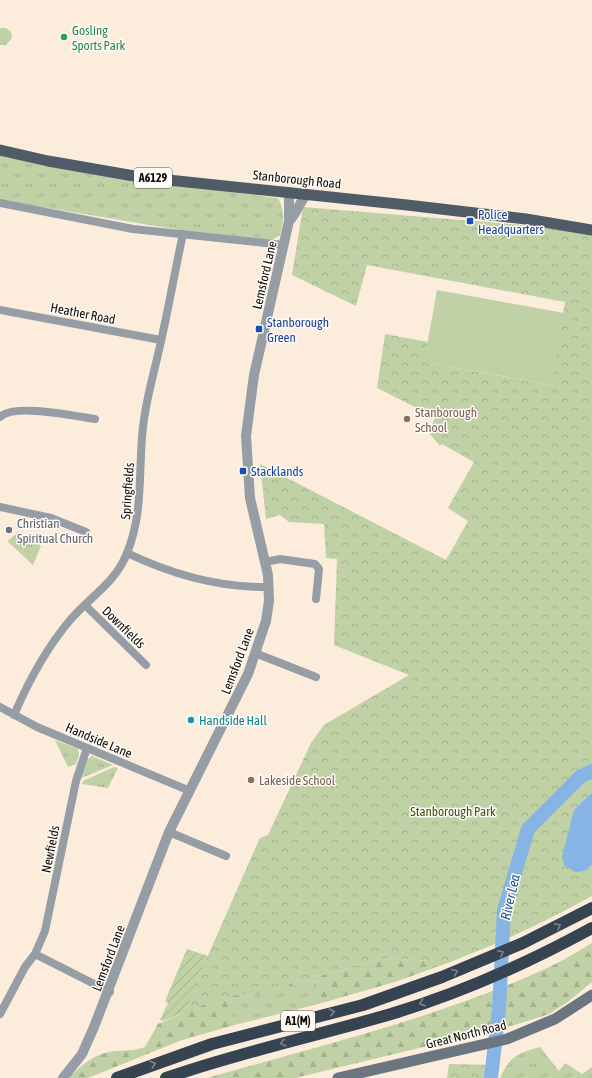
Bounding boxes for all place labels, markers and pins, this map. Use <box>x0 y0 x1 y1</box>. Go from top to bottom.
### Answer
place label: Gosling Sports Park <box>72 23 126 53</box>
marker: Gosling Sports Park <box>59 32 69 42</box>
place label: Police Headquarters <box>478 207 544 237</box>
marker: Police Headquarters <box>465 216 475 226</box>
place label: Stanborough Green <box>267 315 329 345</box>
marker: Stanborough Green <box>254 324 264 334</box>
place label: Stanborough School <box>415 405 477 435</box>
marker: Stanborough School <box>402 414 412 424</box>
place label: Stacklands <box>251 464 304 479</box>
marker: Stacklands <box>238 466 248 476</box>
place label: Christian Spiritual Church <box>17 516 93 546</box>
marker: Christian Spiritual Church <box>4 525 14 535</box>
place label: Handside Hall <box>199 713 268 728</box>
marker: Handside Hall <box>186 715 196 725</box>
place label: Lakeside School <box>259 773 336 788</box>
marker: Lakeside School <box>246 775 256 785</box>

